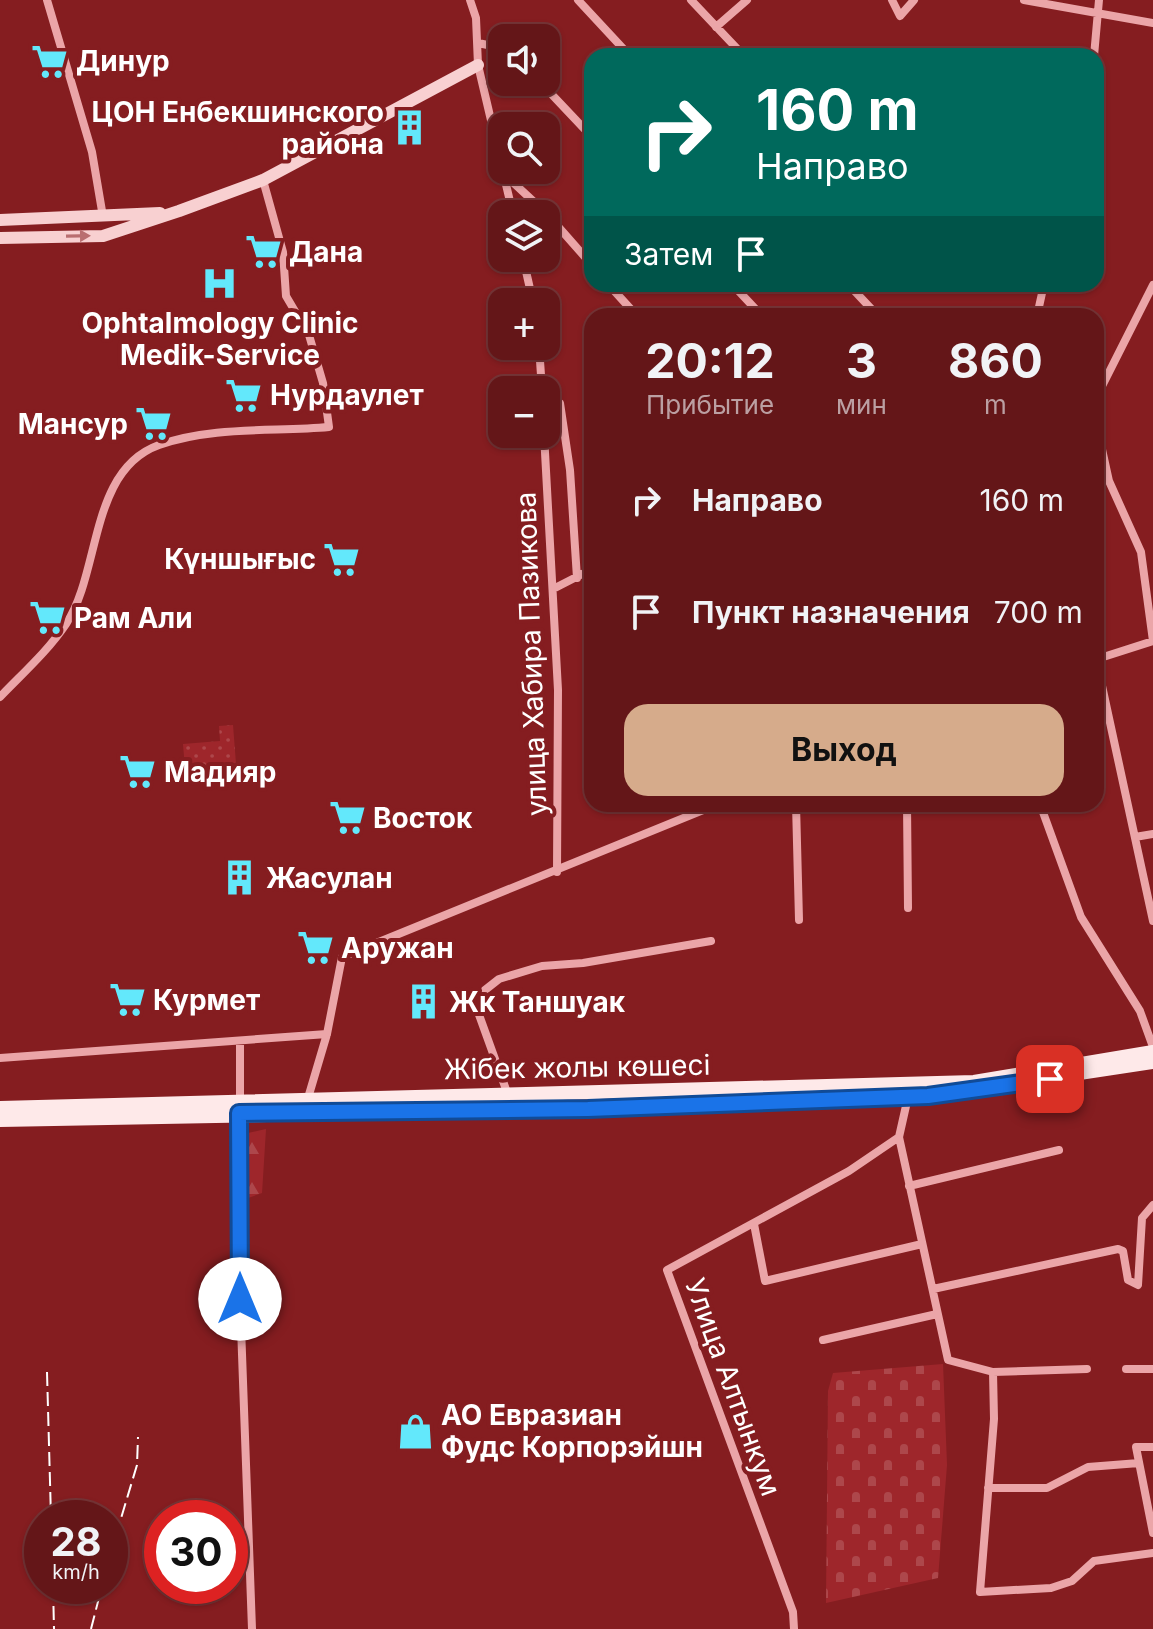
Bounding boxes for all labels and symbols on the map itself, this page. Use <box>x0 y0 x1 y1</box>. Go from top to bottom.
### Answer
supermarket icon: Динур <box>31 42 69 80</box>
place label: Динур <box>76 44 170 78</box>
place label: ЦОН Енбекшинского района <box>91 95 384 161</box>
building icon: ЦОН Енбекшинского района <box>391 109 429 147</box>
one-way arrow <box>66 230 91 243</box>
supermarket icon: Дана <box>244 233 282 271</box>
place label: Дана <box>289 235 363 269</box>
hospital icon: Ophtalmology Clinic Medik-Service <box>201 264 239 302</box>
place label: Ophtalmology Clinic Medik-Service <box>82 306 358 372</box>
supermarket icon: Нурдаулет <box>225 376 263 414</box>
place label: Нурдаулет <box>270 378 424 412</box>
supermarket icon: Мансур <box>135 405 173 443</box>
place label: Мансур <box>18 407 128 441</box>
street label: улица Хабира Пазикова <box>508 491 554 817</box>
supermarket icon: Күншығыс <box>323 540 361 578</box>
place label: Күншығыс <box>164 542 316 576</box>
supermarket icon: Рам Али <box>29 599 67 637</box>
place label: Рам Али <box>74 601 193 635</box>
supermarket icon: Мадияр <box>119 753 157 791</box>
place label: Мадияр <box>164 755 276 789</box>
supermarket icon: Восток <box>328 799 366 837</box>
place label: Восток <box>373 801 473 835</box>
building icon: Жасулан <box>221 859 259 897</box>
place label: Жасулан <box>266 861 393 895</box>
supermarket icon: Аружан <box>296 929 334 967</box>
place label: Аружан <box>341 931 454 965</box>
supermarket icon: Курмет <box>108 981 146 1019</box>
place label: Курмет <box>153 983 260 1017</box>
building icon: Жк Таншуак <box>404 983 442 1021</box>
place label: Жк Таншуак <box>449 985 626 1019</box>
pin <box>1016 1045 1084 1113</box>
street label: Жібек жолы көшесі <box>443 1048 711 1086</box>
position arrow <box>198 1257 282 1341</box>
street label: Улица Алтынкум <box>678 1274 788 1500</box>
place label: АО Евразиан Фудс Корпорэйшн <box>441 1398 703 1464</box>
shop icon: АО Евразиан Фудс Корпорэйшн <box>396 1412 434 1450</box>
speed limit sign: 30 <box>144 1500 248 1604</box>

